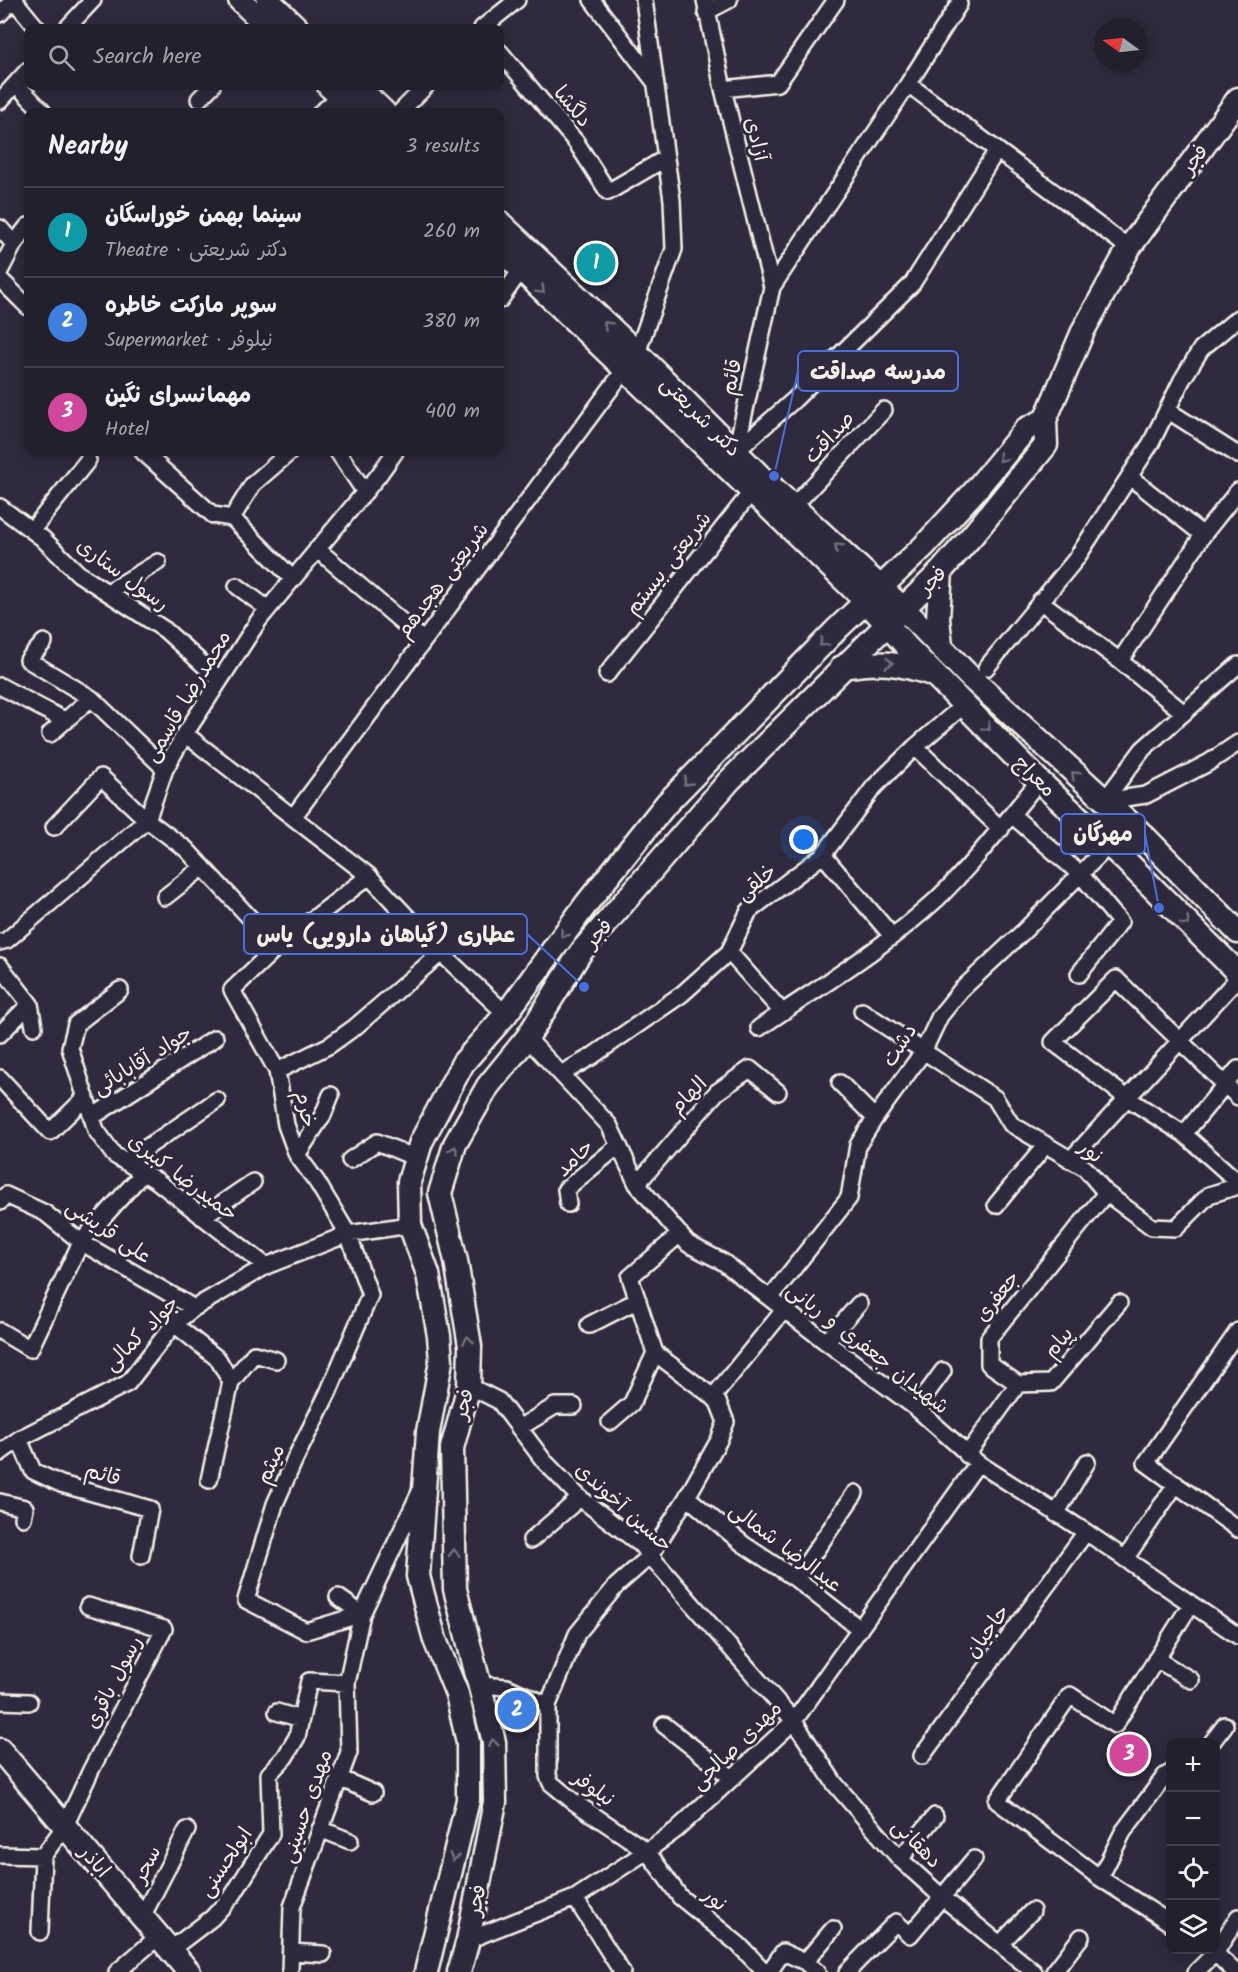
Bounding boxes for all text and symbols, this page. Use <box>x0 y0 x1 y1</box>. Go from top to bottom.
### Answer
north arrow <box>1094 18 1148 72</box>
search box <box>24 24 504 90</box>
text: Search here <box>93 40 201 75</box>
icon: search <box>45 41 78 74</box>
street label: دلگشا <box>544 79 599 135</box>
street label: آزادی <box>734 114 777 166</box>
text: Nearby <box>48 126 128 168</box>
text: 3 results <box>406 131 480 163</box>
street label: فجر <box>1172 138 1218 184</box>
text: سینما بهمن خوراسگان <box>105 199 302 234</box>
text: 1 <box>64 216 71 248</box>
text: 260 m <box>423 216 480 248</box>
text: Theatre · دکتر شریعتی <box>105 235 288 267</box>
pin: 1 <box>576 240 616 286</box>
one-way arrow <box>535 283 545 294</box>
text: سوپر مارکت خاطره <box>105 289 277 324</box>
text: 2 <box>62 306 73 338</box>
text: 380 m <box>423 306 480 338</box>
one-way arrow <box>603 321 614 332</box>
text: Supermarket · نیلوفر <box>105 325 273 357</box>
callout: مدرسه صداقت <box>798 351 958 391</box>
street label: قائم <box>713 356 752 399</box>
text: مدرسه صداقت <box>810 356 946 391</box>
street label: دکتر شریعتی <box>652 369 748 465</box>
text: مهمانسرای نگین <box>105 379 251 414</box>
text: 3 <box>62 396 73 428</box>
text: 400 m <box>425 396 480 428</box>
street label: صداقت <box>797 404 863 472</box>
text: Hotel <box>105 414 149 446</box>
one-way arrow <box>998 451 1009 462</box>
street label: شریعتی بیستم <box>618 505 721 623</box>
street label: شریعتی هجدهم <box>388 516 498 646</box>
street label: رسول ستاری <box>69 530 176 620</box>
one-way arrow <box>834 544 845 555</box>
street label: فجر <box>909 558 956 605</box>
street label: محمدرضا قاسمی <box>136 624 241 769</box>
one-way arrow <box>820 636 831 647</box>
one-way arrow <box>884 656 894 669</box>
one-way arrow <box>979 719 990 730</box>
street label: معراج <box>1005 748 1063 806</box>
one-way arrow <box>1072 771 1083 782</box>
one-way arrow <box>683 775 694 786</box>
callout: مهرگان <box>1061 814 1145 854</box>
text: مهرگان <box>1073 818 1133 853</box>
your location <box>789 825 818 854</box>
street label: خلقی <box>729 856 785 910</box>
street label: فجر <box>575 911 622 958</box>
callout: عطاری (گیاهان دارویی) یاس <box>244 914 527 954</box>
one-way arrow <box>1179 914 1190 925</box>
text: عطاری (گیاهان دارویی) یاس <box>257 919 515 954</box>
one-way arrow <box>560 927 571 938</box>
street label: دشت <box>874 1017 927 1074</box>
street label: جواد آقابابائی <box>86 1018 199 1105</box>
street label: الهام <box>662 1069 716 1123</box>
street label: خرم <box>285 1088 325 1131</box>
street label: حمیدرضا کبیری <box>120 1126 244 1231</box>
street label: نور <box>1070 1131 1110 1173</box>
street label: حامد <box>548 1133 602 1186</box>
one-way arrow <box>446 1145 459 1156</box>
street label: علی قریشی <box>58 1191 158 1273</box>
street label: جعفری <box>967 1264 1029 1330</box>
street label: شهیدان جعفری و ربانی <box>778 1275 956 1424</box>
street label: جواد کمالی <box>96 1288 188 1380</box>
street label: پیام <box>1036 1320 1083 1366</box>
one-way arrow <box>463 1335 475 1344</box>
street label: فجر <box>444 1385 484 1425</box>
street label: میثم <box>248 1439 295 1490</box>
street label: قائم <box>80 1455 125 1496</box>
street label: حسین آخوندی <box>567 1455 679 1561</box>
street label: عبدالرضا شمالی <box>721 1495 849 1602</box>
one-way arrow <box>448 1549 460 1558</box>
street label: حاجیان <box>957 1598 1019 1666</box>
street label: رسول باقری <box>77 1630 152 1735</box>
pin: 2 <box>498 1688 536 1732</box>
street label: مهدی صالحی <box>683 1693 791 1799</box>
pin: 3 <box>1110 1732 1148 1776</box>
map controls <box>1166 1738 1220 1954</box>
button: + <box>1166 1738 1220 1792</box>
one-way arrow <box>487 1739 499 1748</box>
street label: مهدی حسینی <box>273 1745 342 1868</box>
street label: نیلوفر <box>563 1761 621 1816</box>
button: − <box>1166 1792 1220 1846</box>
street label: دهقانی <box>883 1811 949 1877</box>
street label: ابولحسنی <box>191 1821 262 1905</box>
street label: اباذر <box>69 1836 118 1886</box>
street label: سحر <box>123 1840 171 1891</box>
button: locate <box>1166 1846 1220 1900</box>
one-way arrow <box>449 1852 462 1862</box>
street label: نور <box>693 1879 734 1921</box>
street label: فجر <box>458 1882 497 1921</box>
button: layers <box>1166 1900 1220 1954</box>

